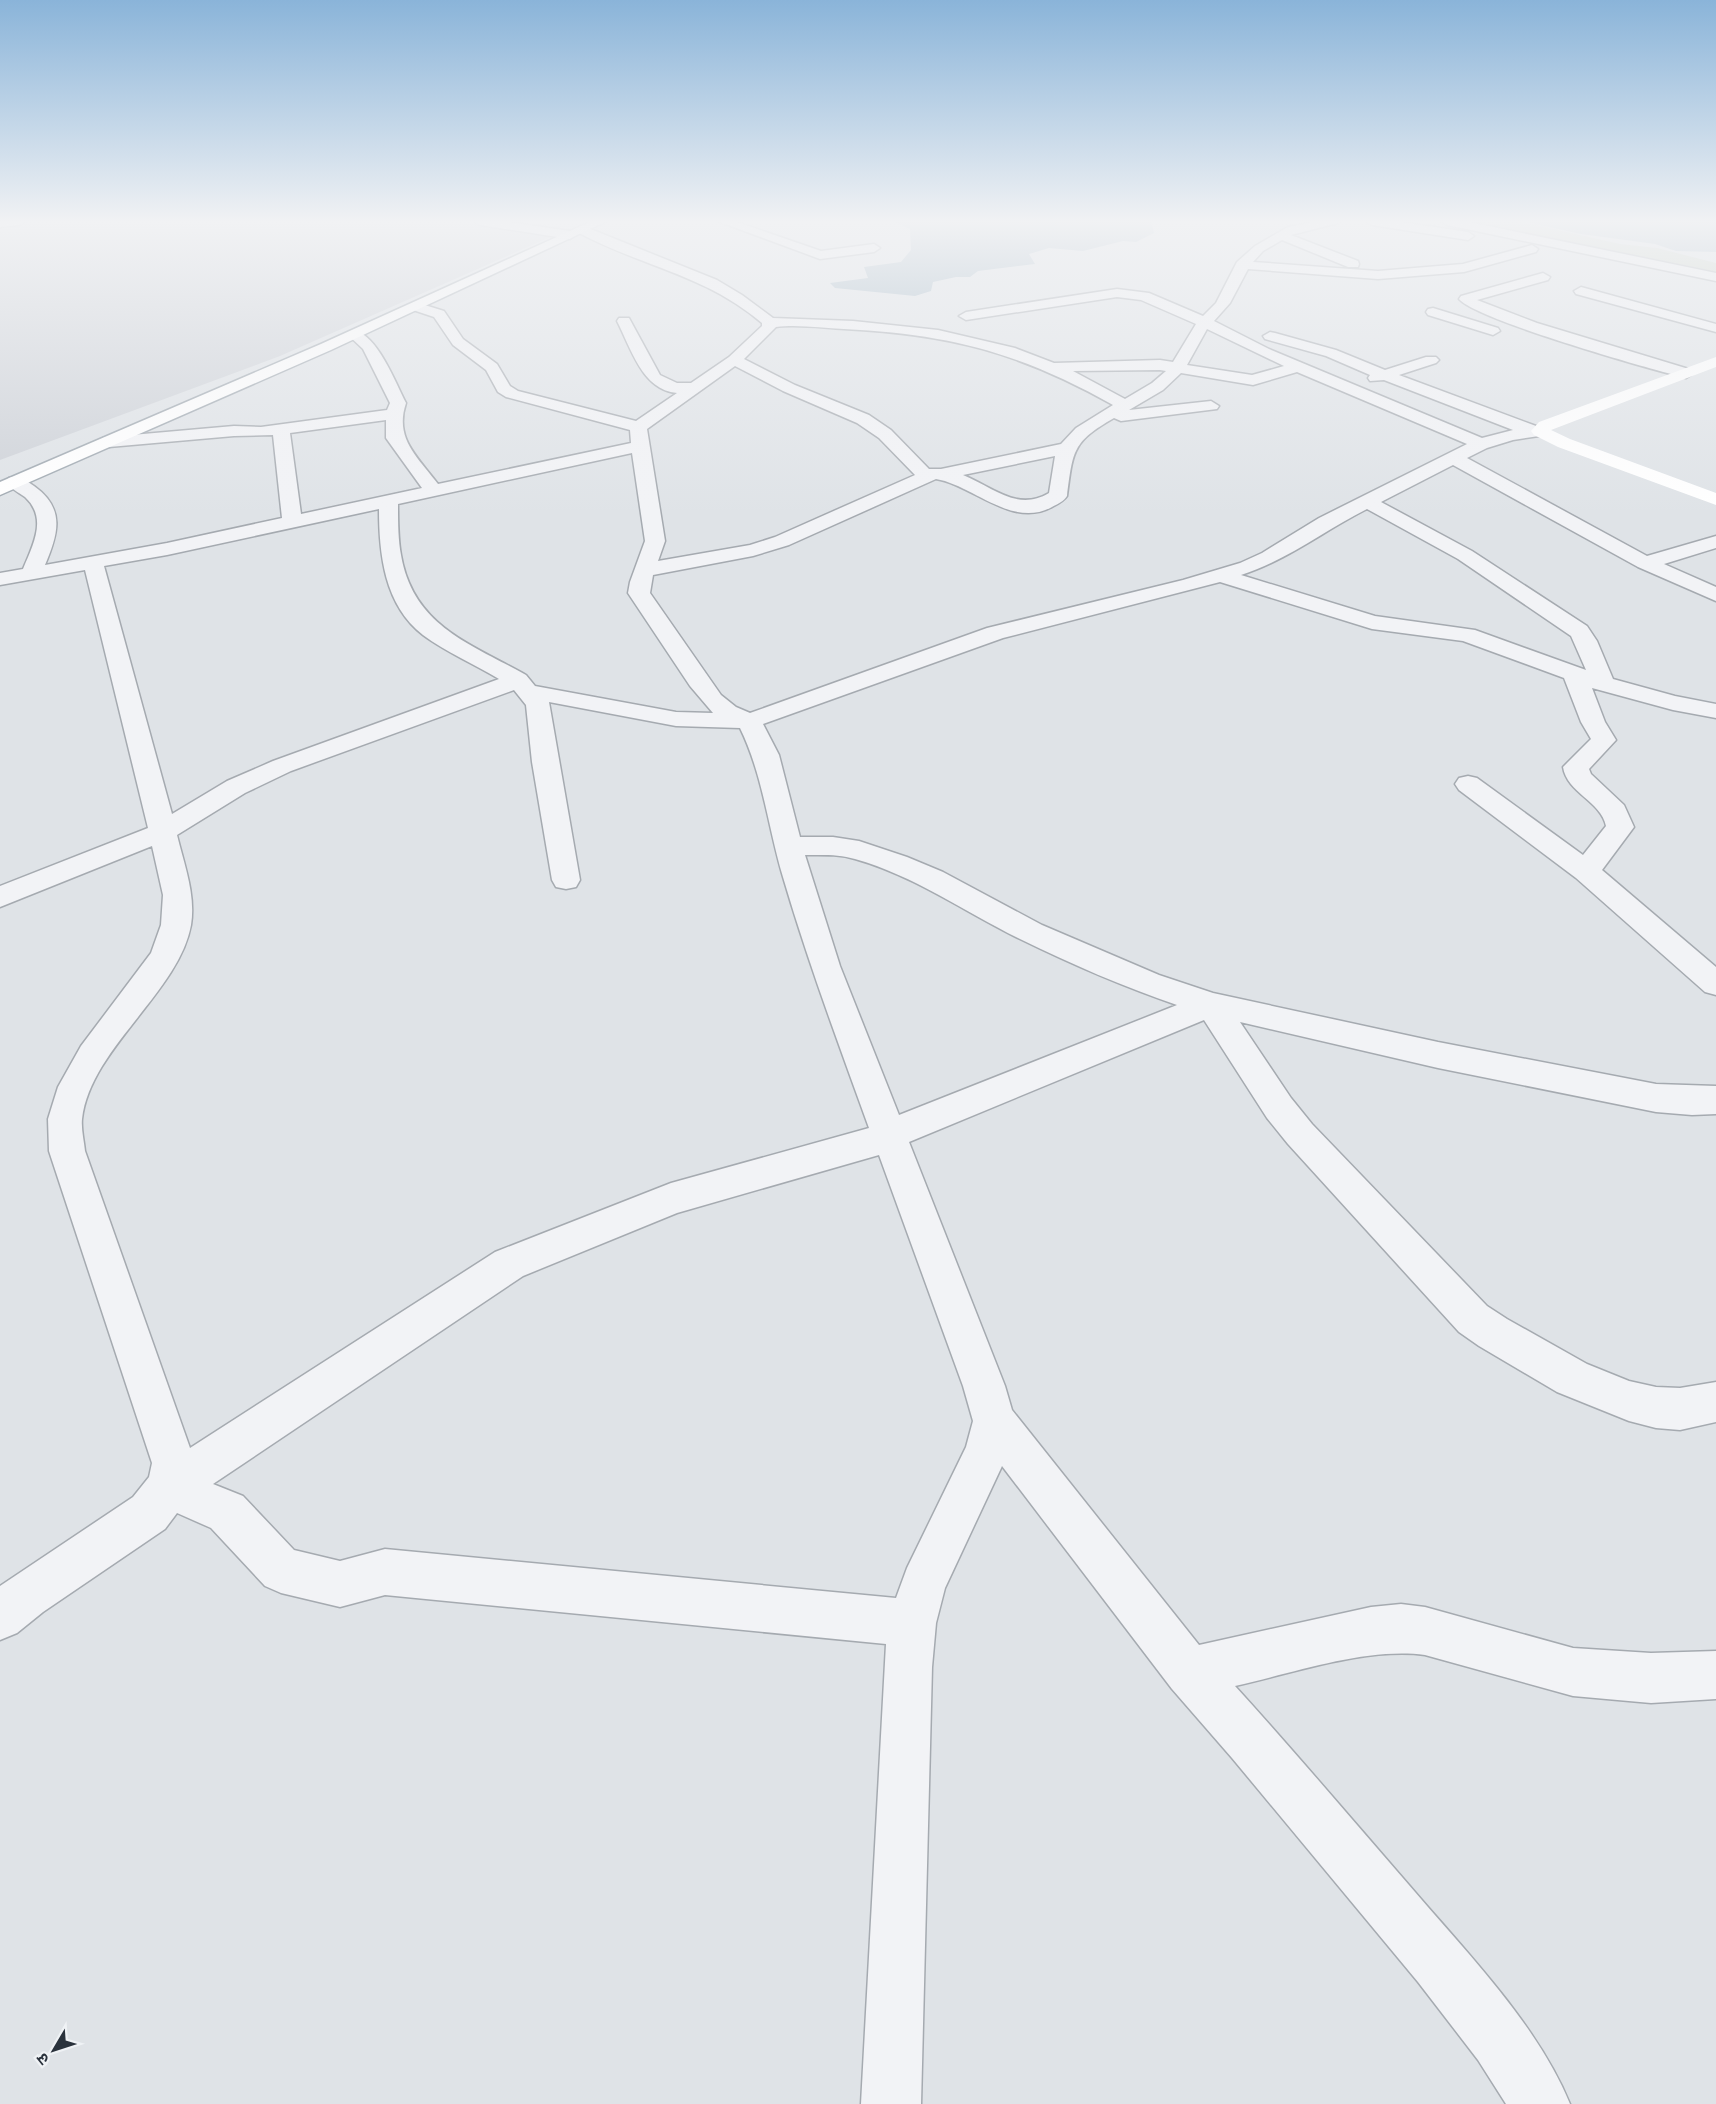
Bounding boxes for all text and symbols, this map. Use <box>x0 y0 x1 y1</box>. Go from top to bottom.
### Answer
north arrow <box>24 2020 84 2080</box>
text: उ <box>31 2048 54 2069</box>

